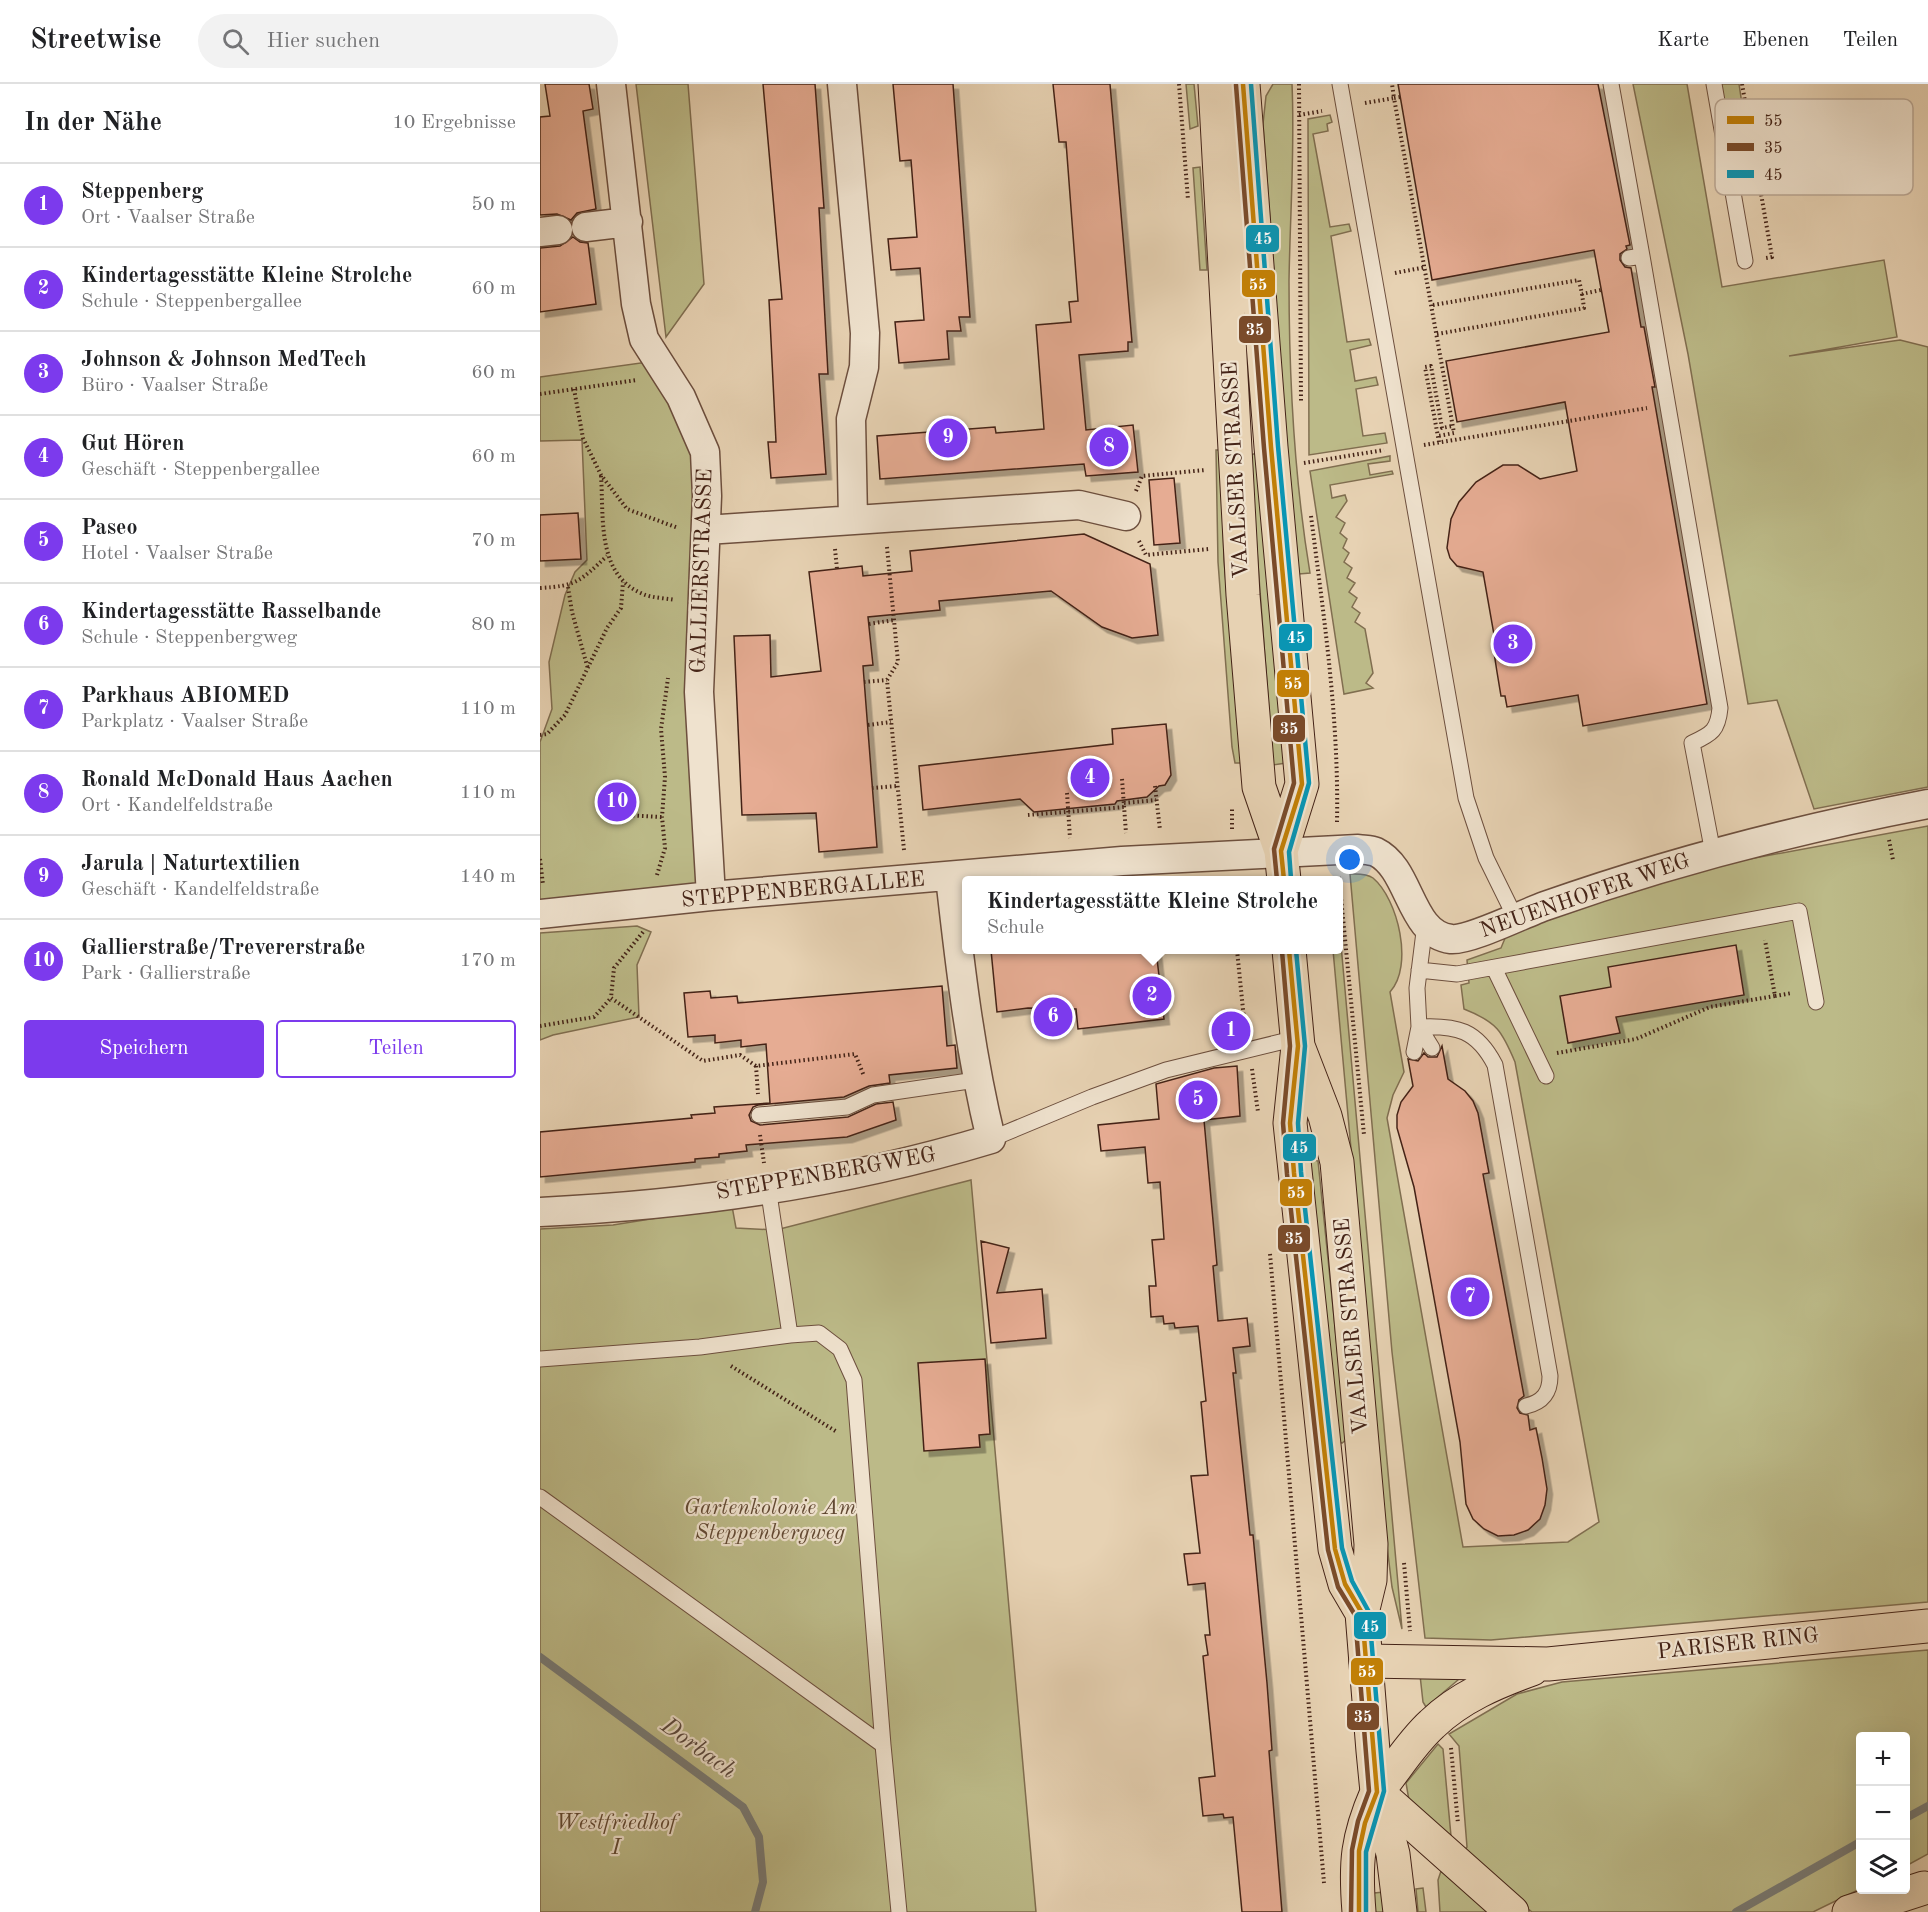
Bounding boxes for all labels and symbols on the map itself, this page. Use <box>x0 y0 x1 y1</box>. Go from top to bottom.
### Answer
legend <box>1715 99 1913 195</box>
text: 55 <box>1764 114 1783 130</box>
text: 35 <box>1764 141 1783 157</box>
text: 45 <box>1764 168 1783 184</box>
line badge: 45 <box>1245 224 1280 253</box>
text: 45 <box>1254 232 1272 248</box>
line badge: 55 <box>1241 269 1276 298</box>
text: 55 <box>1249 278 1267 294</box>
line badge: 35 <box>1238 315 1272 344</box>
text: 35 <box>1246 323 1264 339</box>
street label: VAALSER STRASSE <box>1219 361 1253 579</box>
pin: 9 <box>928 416 968 460</box>
pin: 8 <box>1090 424 1128 470</box>
street label: GALLIERSTRASSE <box>687 468 717 674</box>
pin: 3 <box>1494 622 1532 666</box>
line badge: 45 <box>1278 623 1313 652</box>
text: 45 <box>1287 631 1305 647</box>
line badge: 55 <box>1276 669 1310 698</box>
text: 55 <box>1284 677 1302 693</box>
line badge: 35 <box>1272 714 1306 743</box>
text: 35 <box>1280 722 1298 738</box>
pin: 4 <box>1070 756 1110 800</box>
pin: 10 <box>598 780 637 824</box>
your location <box>1335 845 1364 874</box>
street label: NEUENHOFER WEG <box>1477 850 1693 942</box>
street label: STEPPENBERGALLEE <box>680 868 926 912</box>
pin: 2 <box>1132 974 1172 1018</box>
pin: 6 <box>1034 994 1072 1040</box>
pin: 1 <box>1212 1008 1250 1054</box>
pin: 5 <box>1178 1078 1218 1122</box>
line badge: 45 <box>1282 1133 1317 1162</box>
text: 45 <box>1290 1141 1308 1157</box>
street label: STEPPENBERGWEG <box>714 1144 938 1204</box>
line badge: 55 <box>1279 1178 1313 1207</box>
text: 55 <box>1287 1186 1305 1202</box>
street label: VAALSER STRASSE <box>1332 1217 1372 1435</box>
line badge: 35 <box>1277 1224 1311 1253</box>
text: 35 <box>1285 1232 1303 1248</box>
pin: 7 <box>1450 1274 1490 1320</box>
park label: Gartenkolonie Am Steppenbergweg <box>684 1497 857 1544</box>
line badge: 45 <box>1353 1611 1387 1640</box>
text: 45 <box>1361 1620 1379 1636</box>
street label: PARISER RING <box>1656 1625 1820 1663</box>
line badge: 55 <box>1350 1657 1384 1686</box>
text: 55 <box>1358 1665 1376 1681</box>
line badge: 35 <box>1346 1702 1380 1731</box>
text: 35 <box>1354 1710 1372 1726</box>
water label: Dorbach <box>655 1713 740 1784</box>
park label: Westfriedhof I <box>555 1812 681 1859</box>

